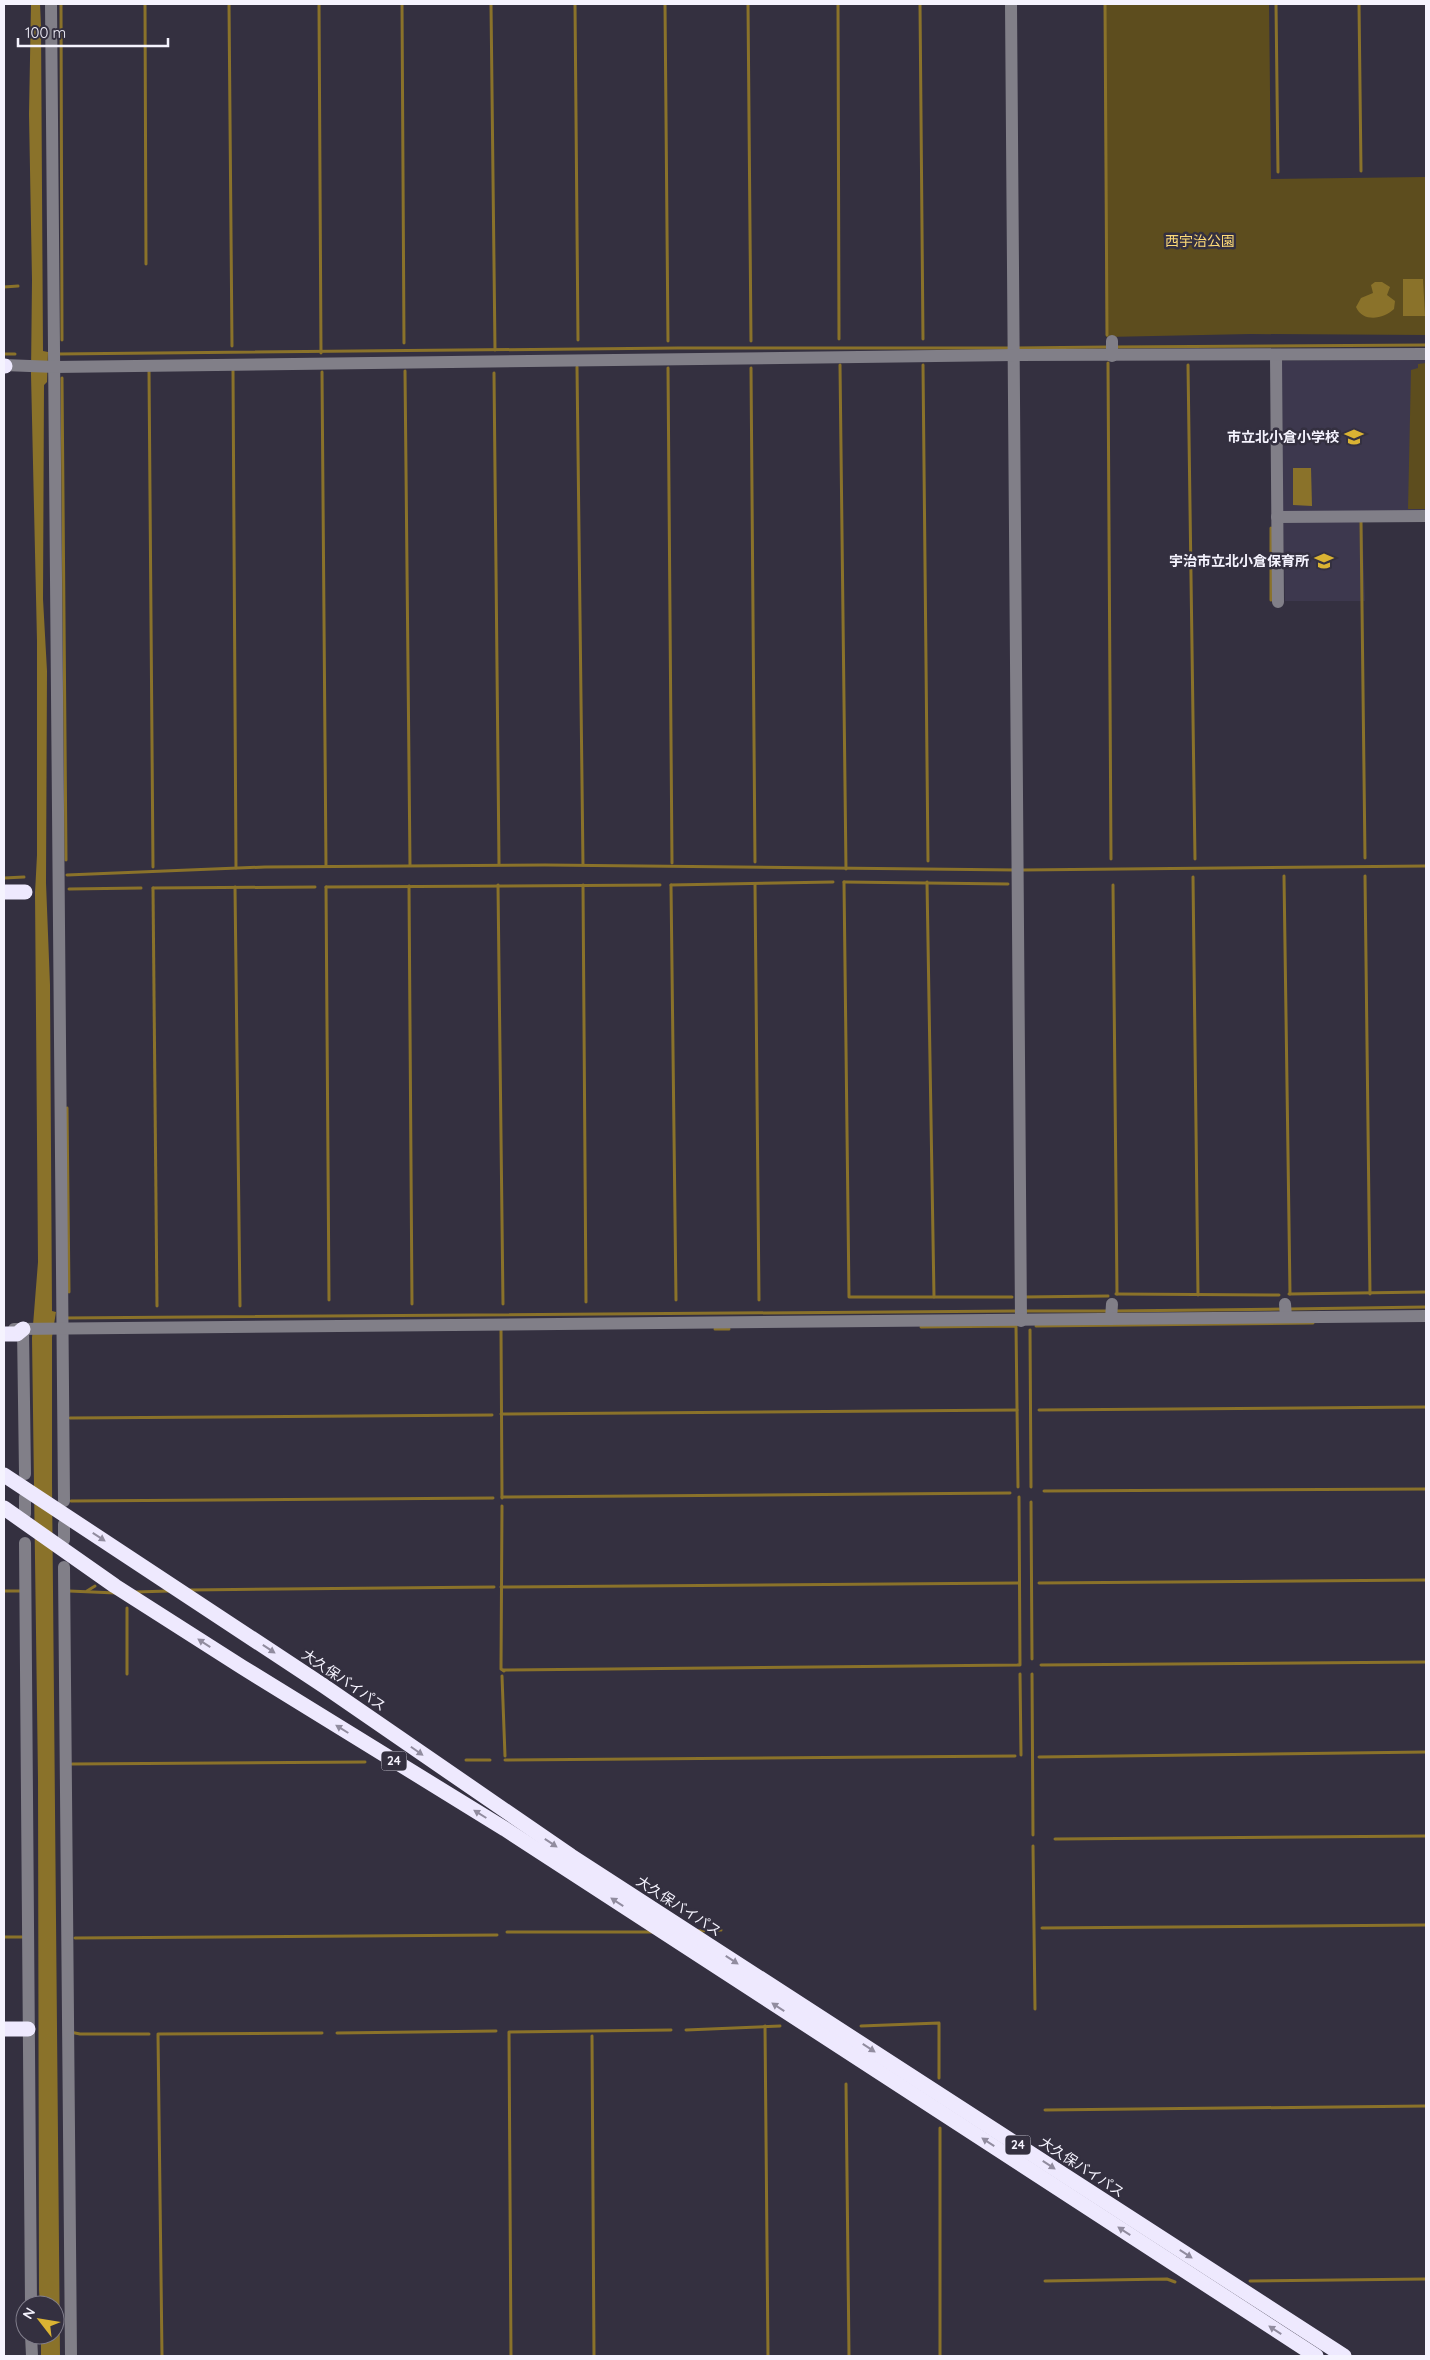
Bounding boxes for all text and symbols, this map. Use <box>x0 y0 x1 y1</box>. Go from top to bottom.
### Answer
scale bar <box>18 15 168 47</box>
text: 100 m <box>25 23 66 42</box>
park label: 西宇治公園 <box>1165 232 1235 250</box>
school or university icon: 市立北小倉小学校 <box>1343 426 1365 448</box>
place label: 市立北小倉小学校 <box>1227 428 1339 446</box>
school or university icon: 宇治市立北小倉保育所 <box>1313 550 1335 572</box>
place label: 宇治市立北小倉保育所 <box>1169 552 1309 570</box>
one-way arrow <box>92 1532 106 1542</box>
one-way arrow <box>197 1638 211 1648</box>
one-way arrow <box>262 1644 276 1654</box>
street label: 大久保バイパス <box>298 1645 390 1715</box>
one-way arrow <box>335 1724 349 1733</box>
one-way arrow <box>411 1746 424 1756</box>
road number: 24 <box>382 1752 406 1770</box>
one-way arrow <box>474 1809 487 1819</box>
one-way arrow <box>545 1838 558 1848</box>
street label: 大久保バイパス <box>633 1872 725 1940</box>
one-way arrow <box>610 1898 623 1907</box>
one-way arrow <box>726 1955 739 1965</box>
one-way arrow <box>772 2002 785 2011</box>
one-way arrow <box>862 2044 876 2053</box>
street label: 大久保バイパス <box>1036 2133 1128 2201</box>
road number: 24 <box>1006 2136 1030 2154</box>
one-way arrow <box>982 2138 995 2147</box>
one-way arrow <box>1043 2160 1056 2170</box>
one-way arrow <box>1118 2226 1131 2236</box>
one-way arrow <box>1179 2249 1192 2259</box>
north arrow <box>15 2295 65 2345</box>
text: N <box>18 2304 39 2322</box>
one-way arrow <box>1268 2325 1282 2334</box>

